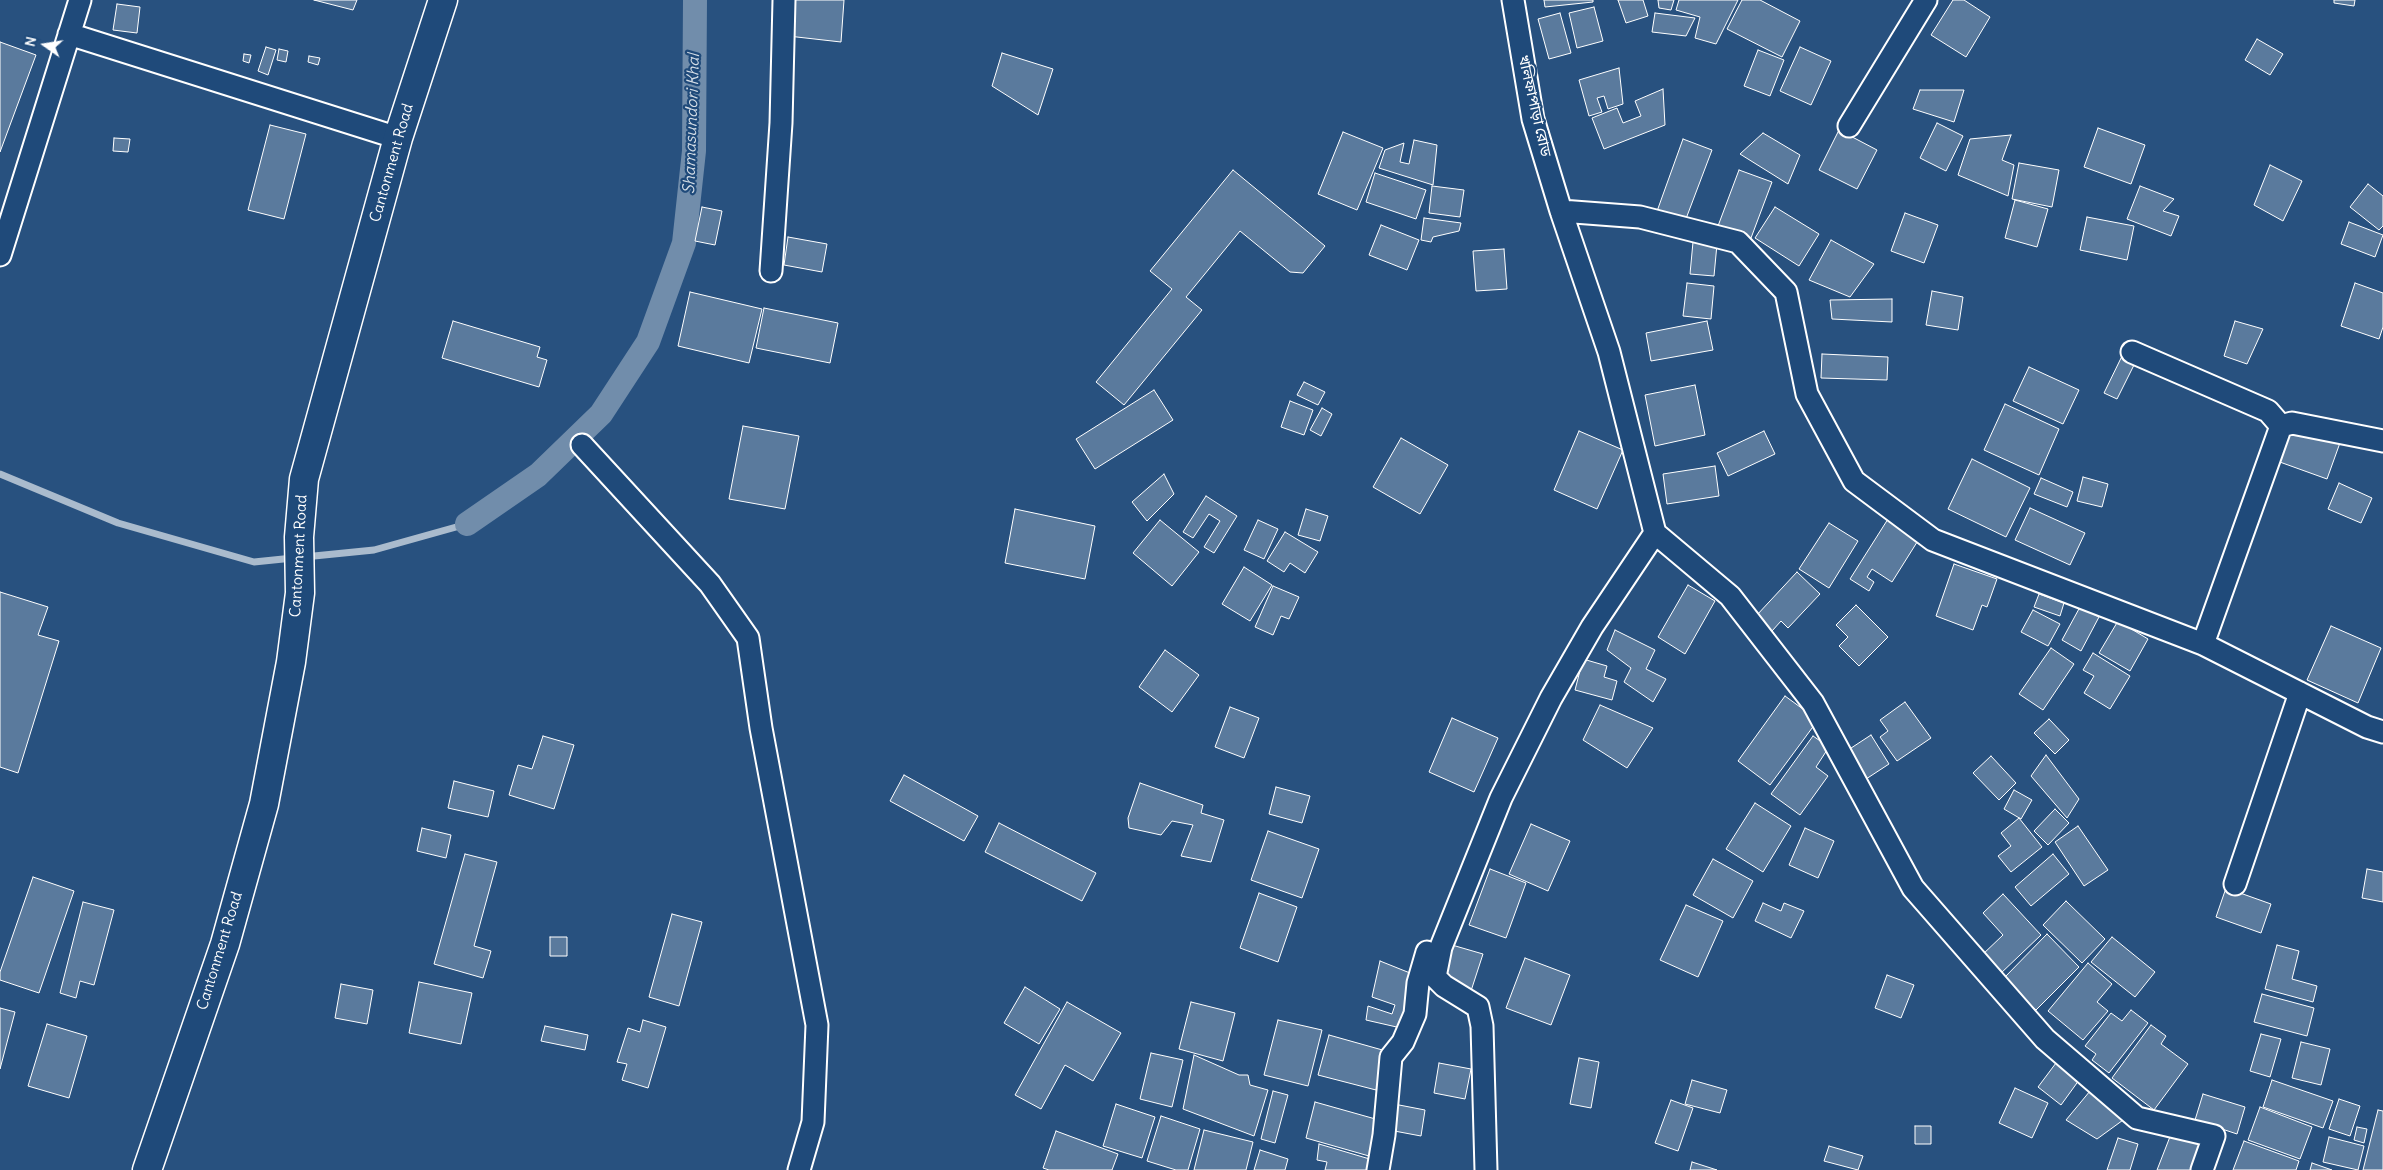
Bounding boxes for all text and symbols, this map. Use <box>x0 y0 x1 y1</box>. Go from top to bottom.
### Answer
north arrow <box>20 20 70 70</box>
text: N <box>21 35 40 48</box>
water label: Shamasundori Khal <box>680 53 704 195</box>
street label: খলিফাপাড়া রোড <box>1514 54 1554 158</box>
street label: Cantonment Road <box>366 102 418 224</box>
street label: Cantonment Road <box>287 494 311 618</box>
street label: Cantonment Road <box>193 890 247 1012</box>

